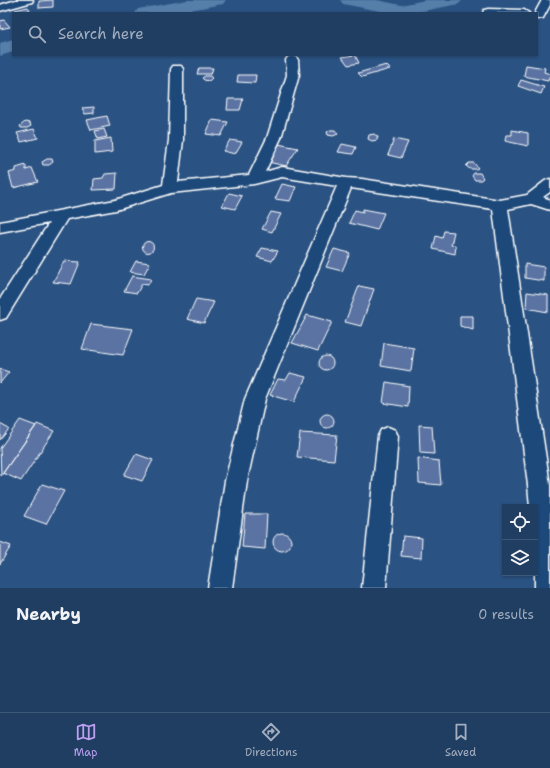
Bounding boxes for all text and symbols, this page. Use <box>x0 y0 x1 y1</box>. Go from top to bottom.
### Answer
search box <box>12 12 538 56</box>
icon: search <box>26 23 48 45</box>
text: Search here <box>58 24 144 44</box>
map controls <box>502 504 538 576</box>
button: locate <box>502 504 538 540</box>
button: layers <box>502 540 538 576</box>
text: Nearby <box>16 603 81 625</box>
text: 0 results <box>478 606 534 623</box>
tab: Map <box>74 721 97 760</box>
tab: Directions <box>245 721 297 760</box>
tab: Saved <box>445 721 476 760</box>

